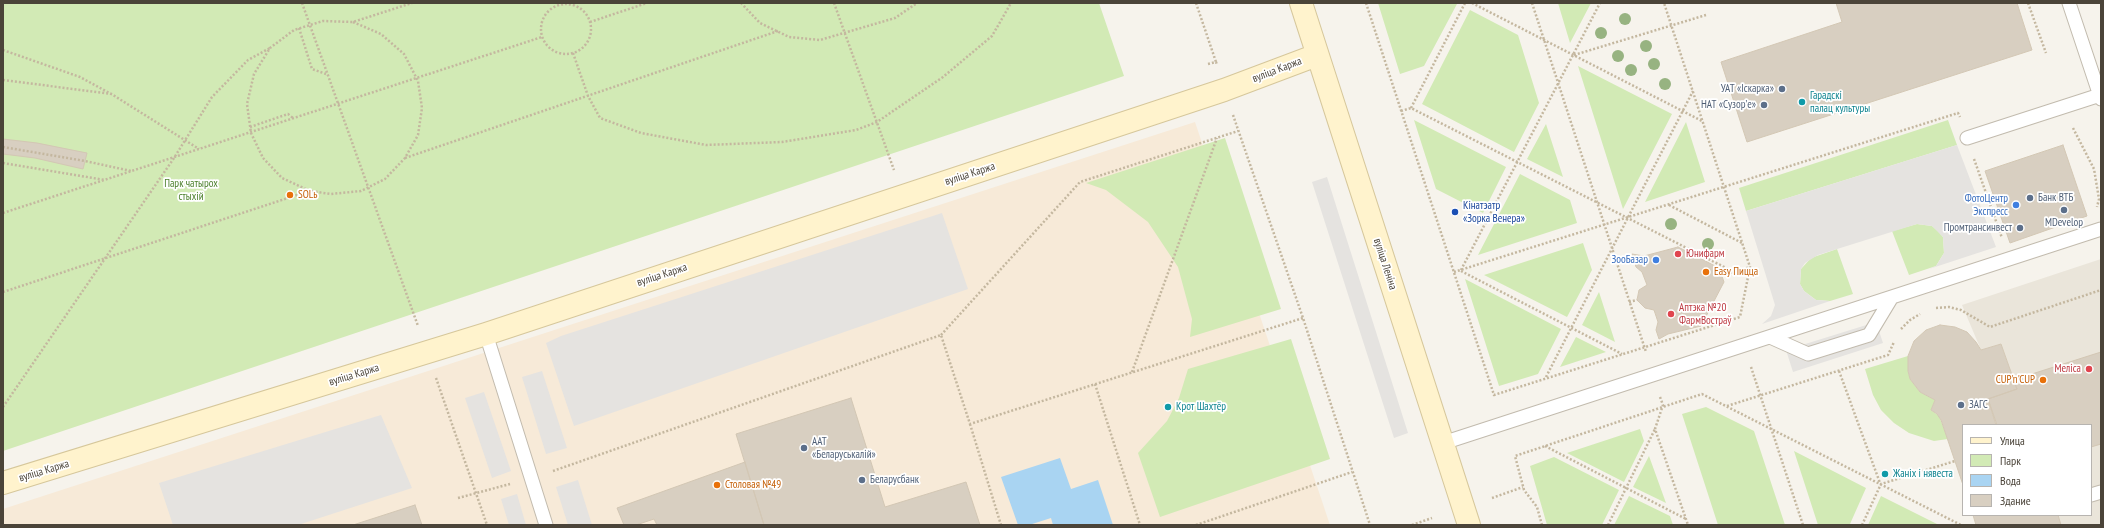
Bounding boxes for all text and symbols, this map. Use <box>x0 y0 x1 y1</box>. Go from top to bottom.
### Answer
street label: вуліца Каржа <box>1250 55 1304 85</box>
place label: УАТ «Іскарка» <box>1721 82 1774 96</box>
marker: УАТ «Іскарка» <box>1777 84 1787 94</box>
place label: Гарадскі палац культуры <box>1810 89 1870 115</box>
marker: Гарадскі палац культуры <box>1797 97 1807 107</box>
place label: НАТ «Сузорʼе» <box>1701 98 1756 112</box>
marker: НАТ «Сузорʼе» <box>1759 100 1769 110</box>
street label: вуліца Каржа <box>943 160 997 188</box>
park label: Парк чатырох стыхій <box>164 177 218 203</box>
place label: SOLь <box>298 188 317 202</box>
marker: SOLь <box>285 190 295 200</box>
place label: Банк ВТБ <box>2038 191 2073 205</box>
place label: ФотоЦентр Экспресс <box>1965 192 2008 218</box>
marker: Банк ВТБ <box>2025 193 2035 203</box>
place label: Кінатэатр «Зорка Венера» <box>1463 199 1525 225</box>
marker: ФотоЦентр Экспресс <box>2011 200 2021 210</box>
marker: MDevelop <box>2059 205 2069 215</box>
marker: Кінатэатр «Зорка Венера» <box>1450 207 1460 217</box>
place label: MDevelop <box>2045 216 2083 230</box>
place label: Промтрансинвест <box>1944 221 2012 235</box>
marker: Промтрансинвест <box>2015 223 2025 233</box>
street label: вуліца Леніна <box>1370 237 1400 291</box>
place label: Юнифарм <box>1686 247 1724 261</box>
marker: Юнифарм <box>1673 249 1683 259</box>
place label: ЗооБазар <box>1611 253 1648 267</box>
marker: ЗооБазар <box>1651 255 1661 265</box>
street label: вуліца Каржа <box>635 261 689 289</box>
place label: Easy Пицца <box>1714 265 1758 279</box>
marker: Easy Пицца <box>1701 267 1711 277</box>
place label: Аптэка №20 ФармВостраў <box>1679 301 1731 327</box>
marker: Аптэка №20 ФармВостраў <box>1666 309 1676 319</box>
street label: вуліца Каржа <box>327 361 381 389</box>
place label: Меліса <box>2054 362 2081 376</box>
marker: Меліса <box>2084 364 2094 374</box>
place label: CUP'n'CUP <box>1996 373 2035 387</box>
marker: CUP'n'CUP <box>2038 375 2048 385</box>
place label: ЗАГС <box>1969 398 1988 412</box>
place label: Крот Шахтёр <box>1176 400 1226 414</box>
marker: ЗАГС <box>1956 400 1966 410</box>
marker: Крот Шахтёр <box>1163 402 1173 412</box>
legend <box>1962 424 2092 516</box>
text: Улица <box>2000 433 2025 448</box>
place label: ААТ «Беларуськалій» <box>812 435 876 461</box>
marker: ААТ «Беларуськалій» <box>799 443 809 453</box>
text: Парк <box>2000 453 2021 468</box>
street label: вуліца Каржа <box>17 457 71 485</box>
place label: Жаніх і нявеста <box>1893 467 1953 481</box>
marker: Жаніх і нявеста <box>1880 469 1890 479</box>
place label: Беларусбанк <box>870 473 919 487</box>
text: Вода <box>2000 473 2021 488</box>
marker: Беларусбанк <box>857 475 867 485</box>
place label: Столовая №49 <box>725 478 781 492</box>
marker: Столовая №49 <box>712 480 722 490</box>
text: Здание <box>2000 493 2031 508</box>

